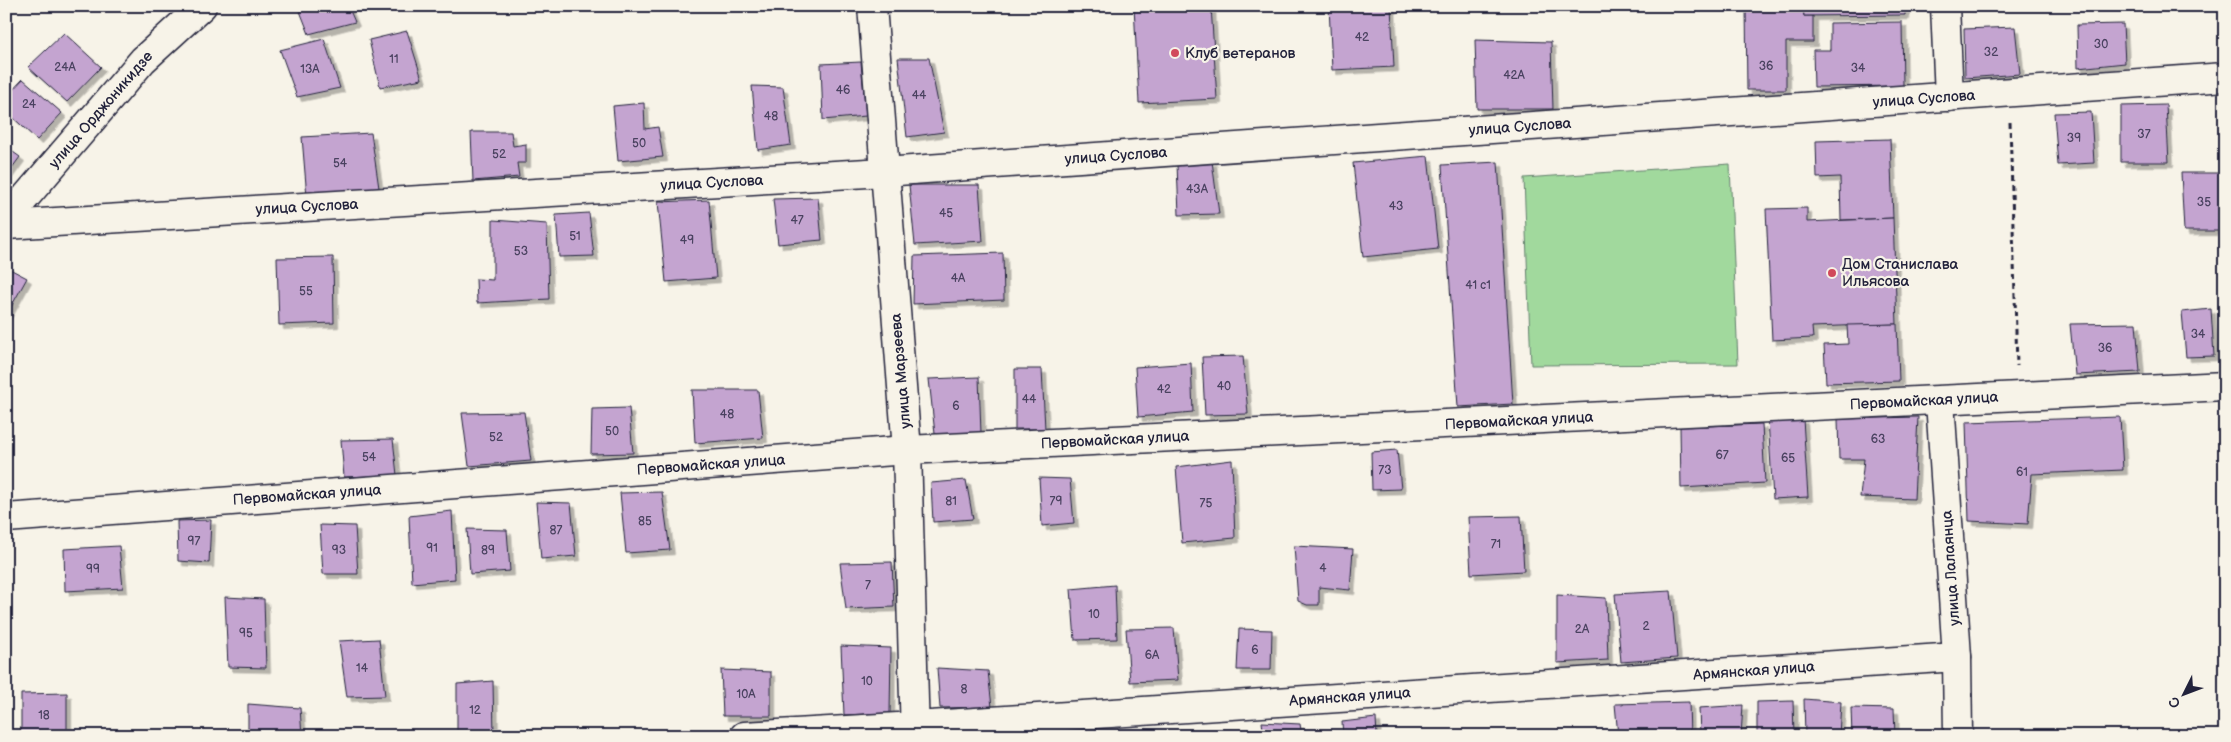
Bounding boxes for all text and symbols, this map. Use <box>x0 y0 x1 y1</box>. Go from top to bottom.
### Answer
house number: 42 <box>1355 30 1369 45</box>
house number: 30 <box>2094 37 2108 52</box>
place label: Клуб ветеранов <box>1185 44 1296 63</box>
house number: 32 <box>1984 45 1998 60</box>
street label: улица Орджоникидзе <box>45 47 157 173</box>
marker: Клуб ветеранов <box>1169 47 1181 59</box>
house number: 11 <box>389 52 399 67</box>
house number: 36 <box>1759 59 1773 74</box>
house number: 24А <box>54 60 76 75</box>
house number: 34 <box>1851 61 1866 76</box>
house number: 13А <box>300 62 320 77</box>
house number: 42А <box>1503 68 1526 83</box>
house number: 46 <box>836 83 850 98</box>
street label: улица Суслова <box>1872 86 1976 112</box>
house number: 44 <box>912 88 927 103</box>
house number: 24 <box>22 97 37 112</box>
house number: 48 <box>764 109 778 124</box>
street label: улица Суслова <box>1468 114 1572 140</box>
house number: 37 <box>2137 127 2151 142</box>
house number: 39 <box>2067 131 2081 146</box>
house number: 50 <box>632 136 646 151</box>
street label: улица Суслова <box>1064 143 1168 169</box>
house number: 52 <box>492 147 506 162</box>
house number: 54 <box>333 156 348 171</box>
street label: улица Суслова <box>660 171 764 195</box>
house number: 43А <box>1186 182 1209 197</box>
street label: улица Суслова <box>255 195 359 219</box>
house number: 35 <box>2197 195 2211 210</box>
house number: 43 <box>1389 199 1403 214</box>
house number: 45 <box>939 206 953 221</box>
house number: 47 <box>790 213 804 228</box>
house number: 51 <box>569 229 581 244</box>
house number: 49 <box>680 233 694 248</box>
house number: 53 <box>514 244 528 259</box>
place label: Дом Станислава Ильясова <box>1842 255 1959 291</box>
marker: Дом Станислава Ильясова <box>1826 267 1838 279</box>
house number: 4А <box>951 271 966 286</box>
house number: 41 с1 <box>1465 278 1491 293</box>
house number: 55 <box>299 284 313 299</box>
street label: улица Марзеева <box>886 312 916 430</box>
house number: 34 <box>2191 327 2206 342</box>
house number: 36 <box>2098 341 2112 356</box>
house number: 40 <box>1217 379 1231 394</box>
house number: 42 <box>1157 382 1171 397</box>
street label: Первомайская улица <box>1849 388 1999 414</box>
house number: 44 <box>1022 392 1037 407</box>
house number: 6 <box>952 399 960 414</box>
house number: 48 <box>720 407 734 422</box>
street label: Первомайская улица <box>1444 408 1594 434</box>
house number: 50 <box>605 424 619 439</box>
street label: Первомайская улица <box>1040 427 1190 453</box>
house number: 52 <box>489 430 503 445</box>
house number: 63 <box>1871 432 1885 447</box>
house number: 67 <box>1715 448 1729 463</box>
house number: 54 <box>362 450 377 465</box>
street label: Первомайская улица <box>636 450 786 480</box>
house number: 65 <box>1781 451 1795 466</box>
house number: 73 <box>1378 463 1392 478</box>
house number: 61 <box>2016 465 2028 480</box>
street label: Первомайская улица <box>232 480 382 510</box>
house number: 81 <box>945 494 957 509</box>
house number: 79 <box>1050 494 1062 509</box>
house number: 75 <box>1200 496 1213 511</box>
street label: улица Лалаянца <box>1937 509 1965 626</box>
house number: 85 <box>638 514 652 529</box>
house number: 87 <box>550 523 563 538</box>
house number: 97 <box>188 534 201 549</box>
house number: 71 <box>1491 537 1501 552</box>
house number: 91 <box>426 541 438 556</box>
house number: 93 <box>332 543 346 558</box>
house number: 89 <box>481 543 495 558</box>
house number: 4 <box>1319 561 1327 576</box>
house number: 99 <box>86 562 100 577</box>
house number: 7 <box>865 578 871 593</box>
house number: 10 <box>1088 607 1100 622</box>
house number: 2 <box>1642 619 1650 634</box>
house number: 2А <box>1575 622 1590 637</box>
house number: 95 <box>239 626 253 641</box>
house number: 6 <box>1251 643 1259 658</box>
house number: 6А <box>1145 648 1160 663</box>
street label: Армянская улица <box>1691 657 1816 685</box>
house number: 14 <box>356 661 369 676</box>
north arrow <box>2158 670 2208 720</box>
house number: 10 <box>861 674 873 689</box>
house number: 8 <box>961 682 968 697</box>
street label: Армянская улица <box>1287 683 1412 711</box>
house number: 10А <box>737 687 756 702</box>
text: С <box>2165 693 2184 712</box>
house number: 12 <box>469 703 481 718</box>
house number: 18 <box>38 708 50 723</box>

